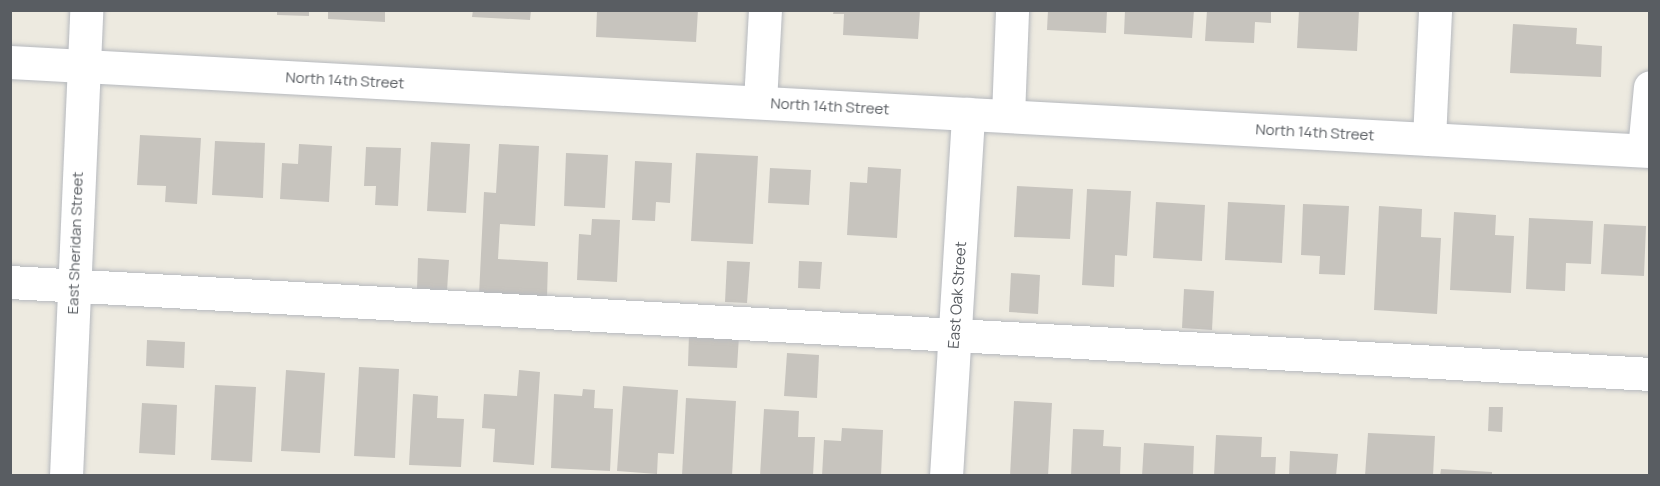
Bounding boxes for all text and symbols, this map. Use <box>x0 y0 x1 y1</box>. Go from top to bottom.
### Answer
street label: North 14th Street <box>285 68 405 92</box>
street label: North 14th Street <box>770 94 890 118</box>
street label: North 14th Street <box>1255 120 1375 144</box>
street label: East Sheridan Street <box>64 171 86 315</box>
street label: East Oak Street <box>944 241 970 349</box>

